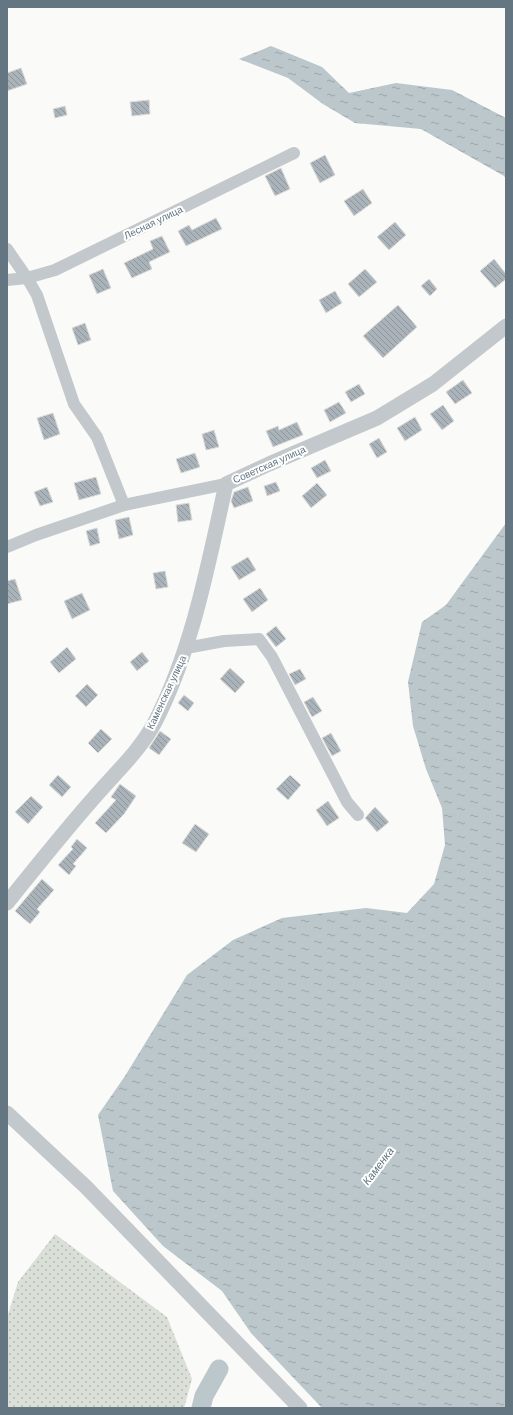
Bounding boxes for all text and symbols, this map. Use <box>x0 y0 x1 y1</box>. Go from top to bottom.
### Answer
street label: Лесная улица <box>122 202 185 242</box>
street label: Советская улица <box>231 442 308 486</box>
street label: Каменская улица <box>144 653 189 731</box>
water label: Каменка <box>359 1144 397 1188</box>

